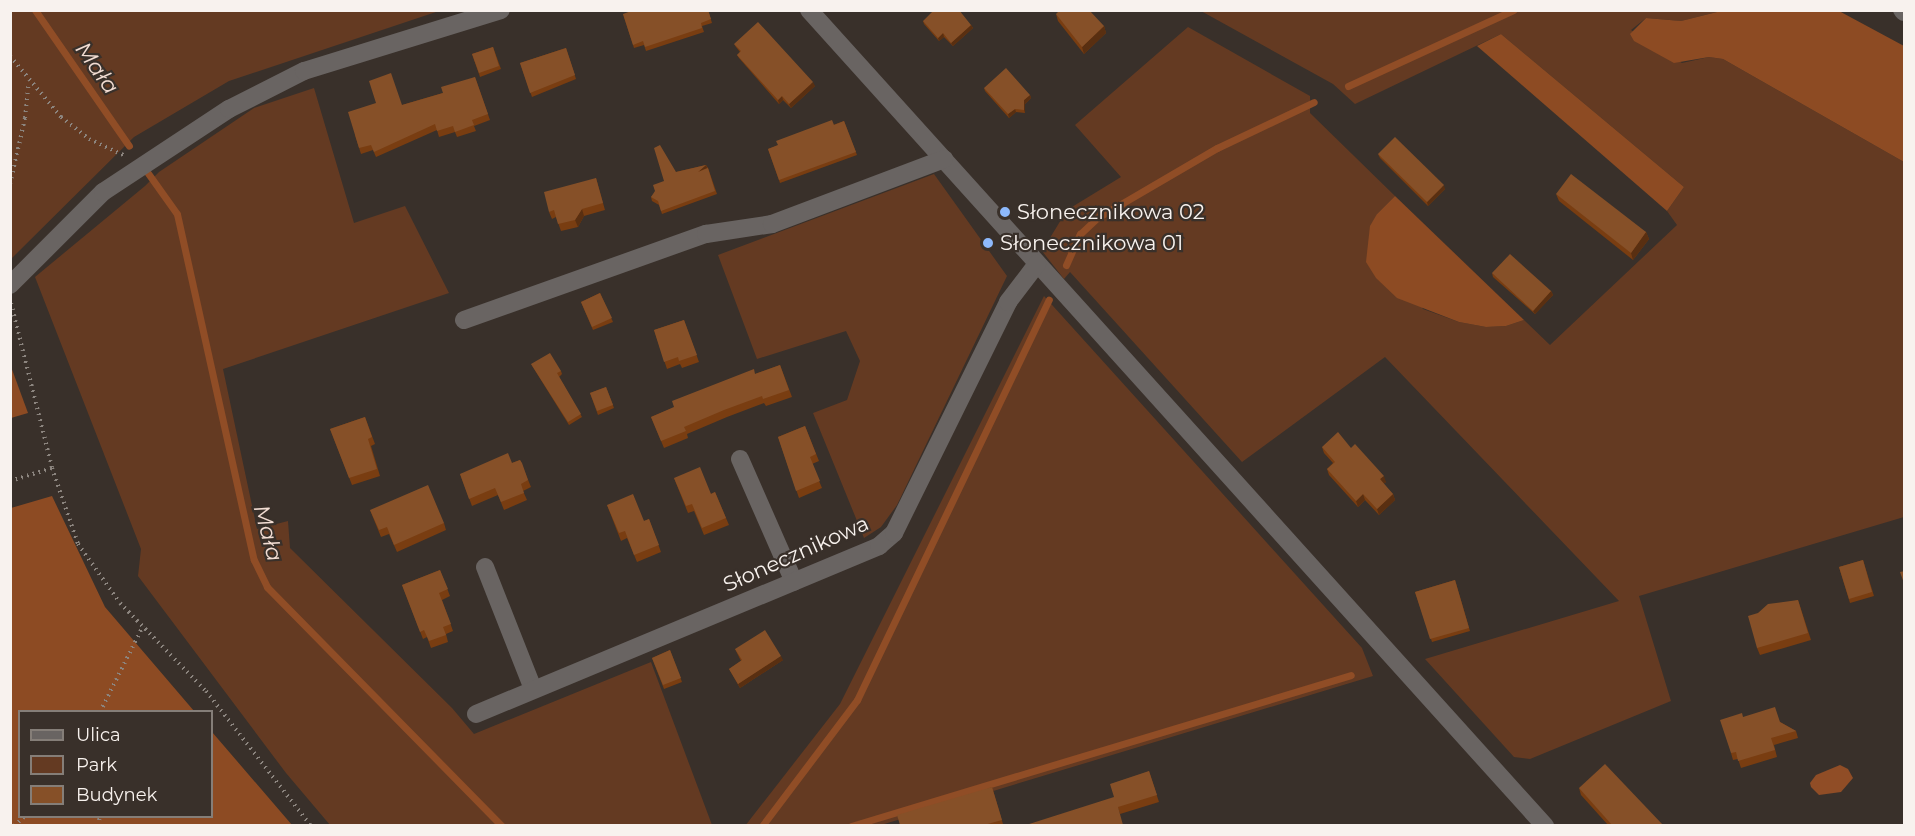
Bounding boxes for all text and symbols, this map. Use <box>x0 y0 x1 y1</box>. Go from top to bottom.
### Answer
water label: Mała <box>70 37 124 99</box>
place label: Słonecznikowa 02 <box>1017 199 1205 225</box>
marker: Słonecznikowa 02 <box>998 205 1012 219</box>
place label: Słonecznikowa 01 <box>1000 230 1183 256</box>
marker: Słonecznikowa 01 <box>981 236 995 250</box>
water label: Mała <box>248 502 288 564</box>
street label: Słonecznikowa <box>719 511 873 597</box>
legend <box>18 710 213 818</box>
text: Ulica <box>76 724 121 746</box>
text: Park <box>76 754 117 776</box>
text: Budynek <box>76 784 157 806</box>

